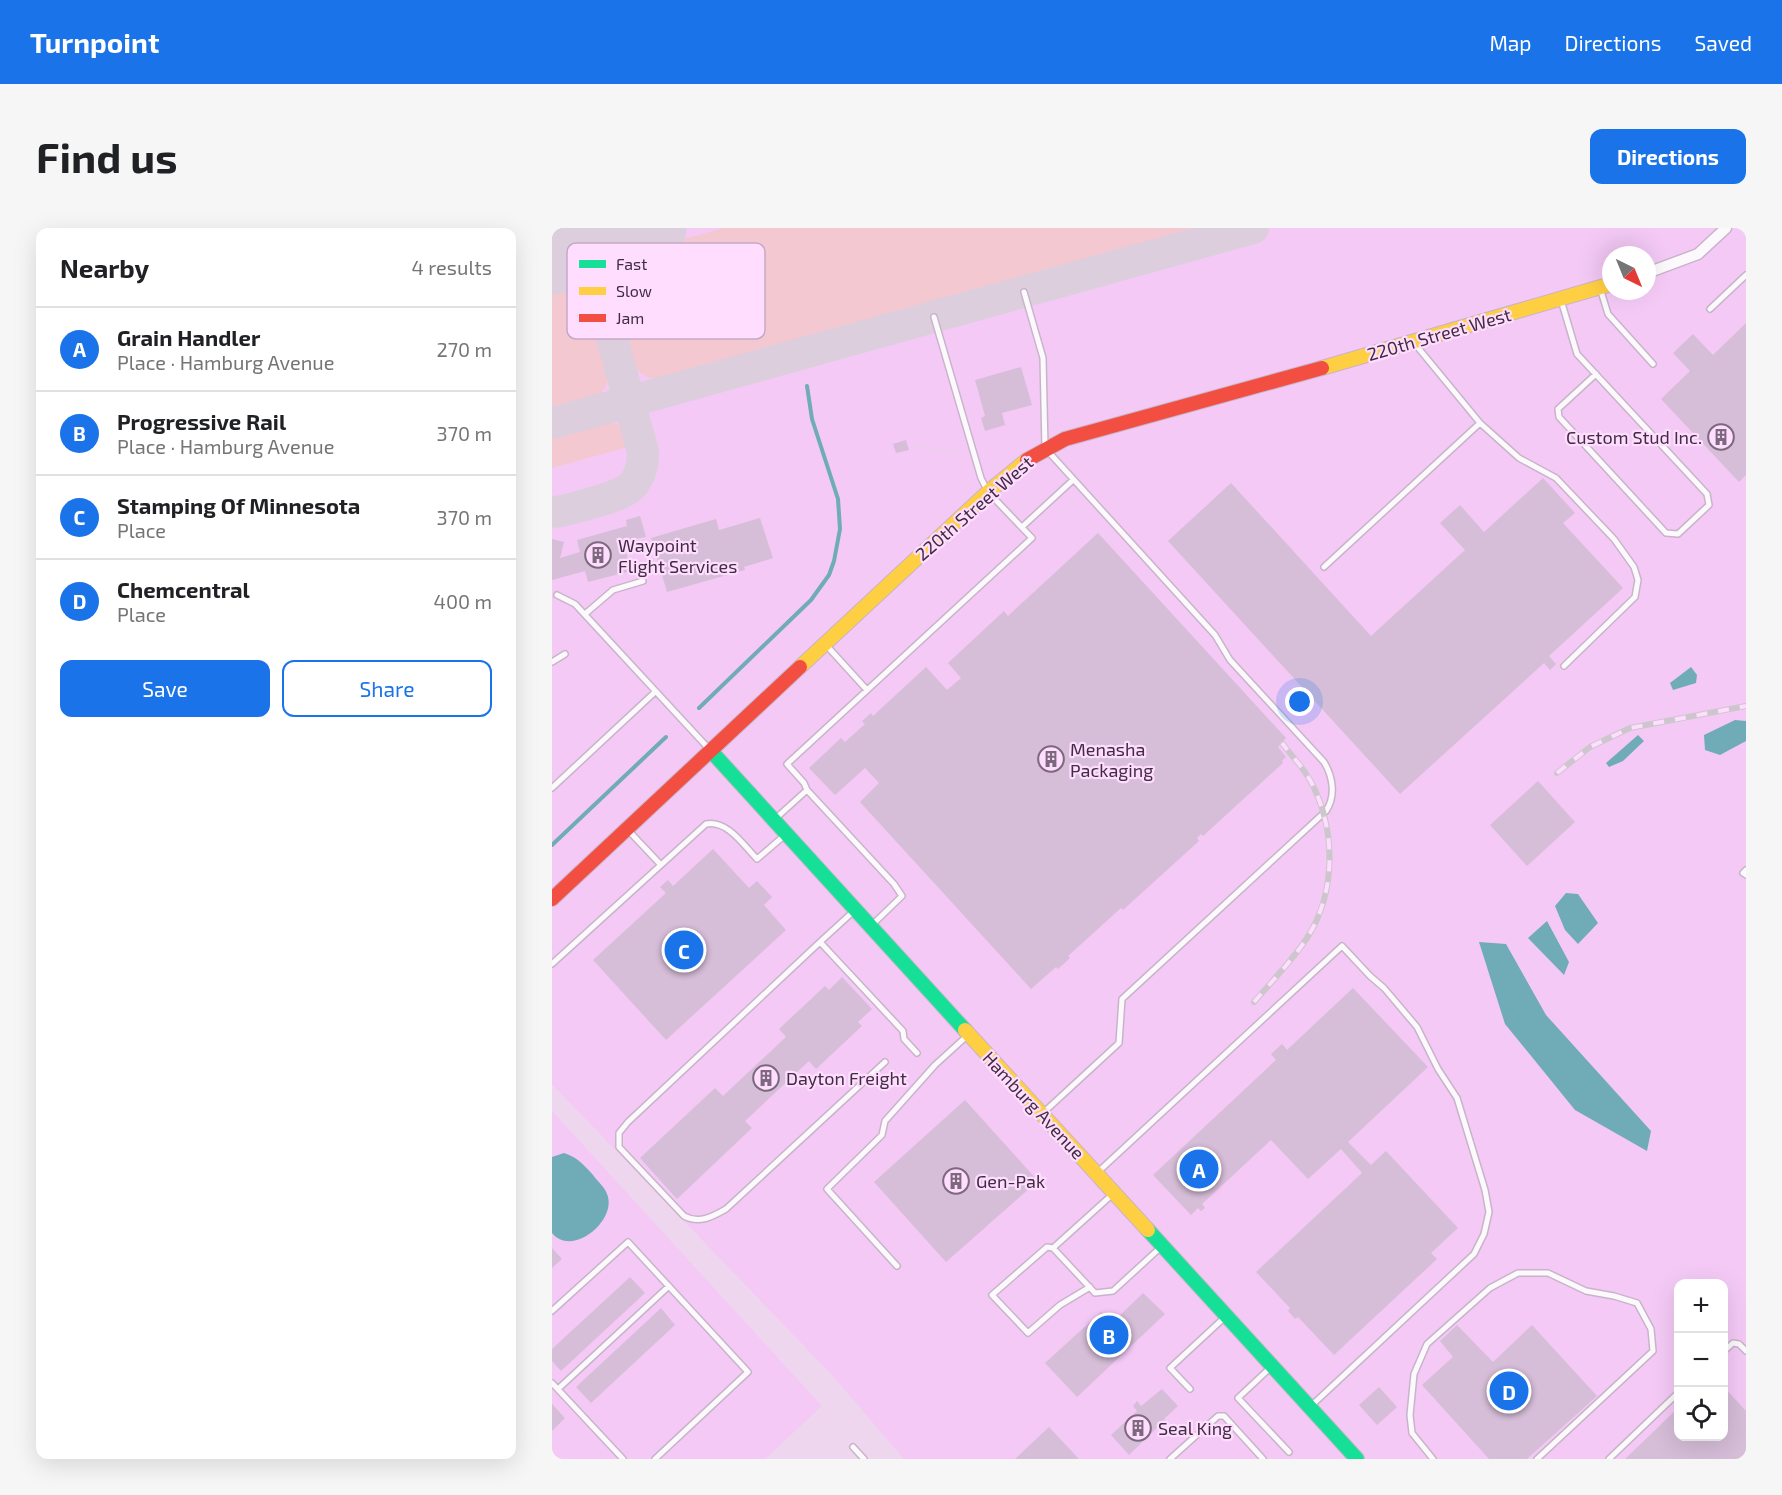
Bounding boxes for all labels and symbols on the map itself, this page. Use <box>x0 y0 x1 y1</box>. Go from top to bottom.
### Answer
legend <box>567 243 765 339</box>
north arrow <box>1602 246 1656 300</box>
text: Fast <box>616 254 647 273</box>
text: Slow <box>616 281 652 300</box>
street label: 220th Street West <box>1365 303 1514 365</box>
text: Jam <box>616 308 644 327</box>
building icon: Custom Stud Inc. <box>1706 422 1736 452</box>
place label: Custom Stud Inc. <box>1566 426 1702 448</box>
street label: 220th Street West <box>911 451 1037 565</box>
place label: Waypoint Flight Services <box>618 534 737 577</box>
building icon: Waypoint Flight Services <box>583 540 613 570</box>
your location <box>1285 687 1314 716</box>
place label: Menasha Packaging <box>1070 738 1153 781</box>
building icon: Menasha Packaging <box>1036 744 1066 774</box>
pin: C <box>664 928 704 972</box>
street label: Hamburg Avenue <box>978 1047 1090 1163</box>
building icon: Dayton Freight <box>751 1063 781 1093</box>
place label: Dayton Freight <box>786 1067 907 1089</box>
pin: A <box>1180 1146 1218 1192</box>
building icon: Gen-Pak <box>941 1166 971 1196</box>
place label: Gen-Pak <box>976 1170 1045 1192</box>
pin: B <box>1090 1312 1128 1358</box>
pin: D <box>1490 1368 1528 1414</box>
building icon: Seal King <box>1123 1413 1153 1443</box>
place label: Seal King <box>1158 1417 1232 1439</box>

